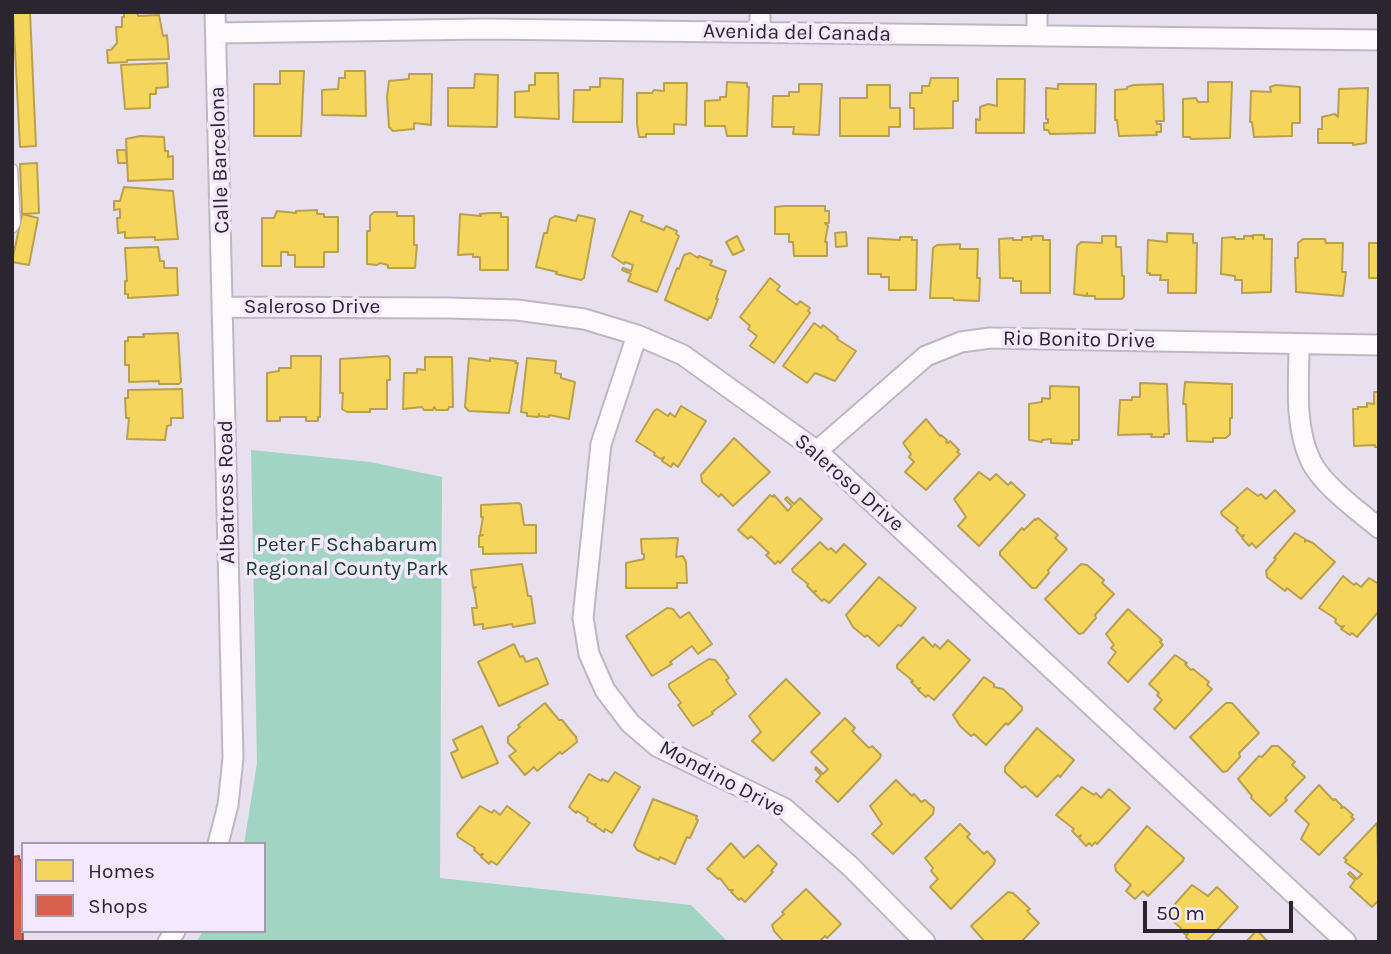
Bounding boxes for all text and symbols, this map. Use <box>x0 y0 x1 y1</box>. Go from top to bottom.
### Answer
street label: Avenida del Canada <box>703 19 891 47</box>
street label: Calle Barcelona <box>205 86 235 234</box>
street label: Saleroso Drive <box>244 294 380 320</box>
street label: Rio Bonito Drive <box>1003 326 1155 354</box>
street label: Albatross Road <box>213 420 241 564</box>
street label: Saleroso Drive <box>789 429 909 537</box>
park label: Peter F Schabarum Regional County Park <box>245 532 449 582</box>
street label: Mondino Drive <box>655 735 789 823</box>
legend <box>21 842 266 933</box>
text: Homes <box>88 859 155 883</box>
scale bar <box>1146 888 1296 932</box>
text: Shops <box>88 894 148 918</box>
text: 50 m <box>1156 901 1205 925</box>

